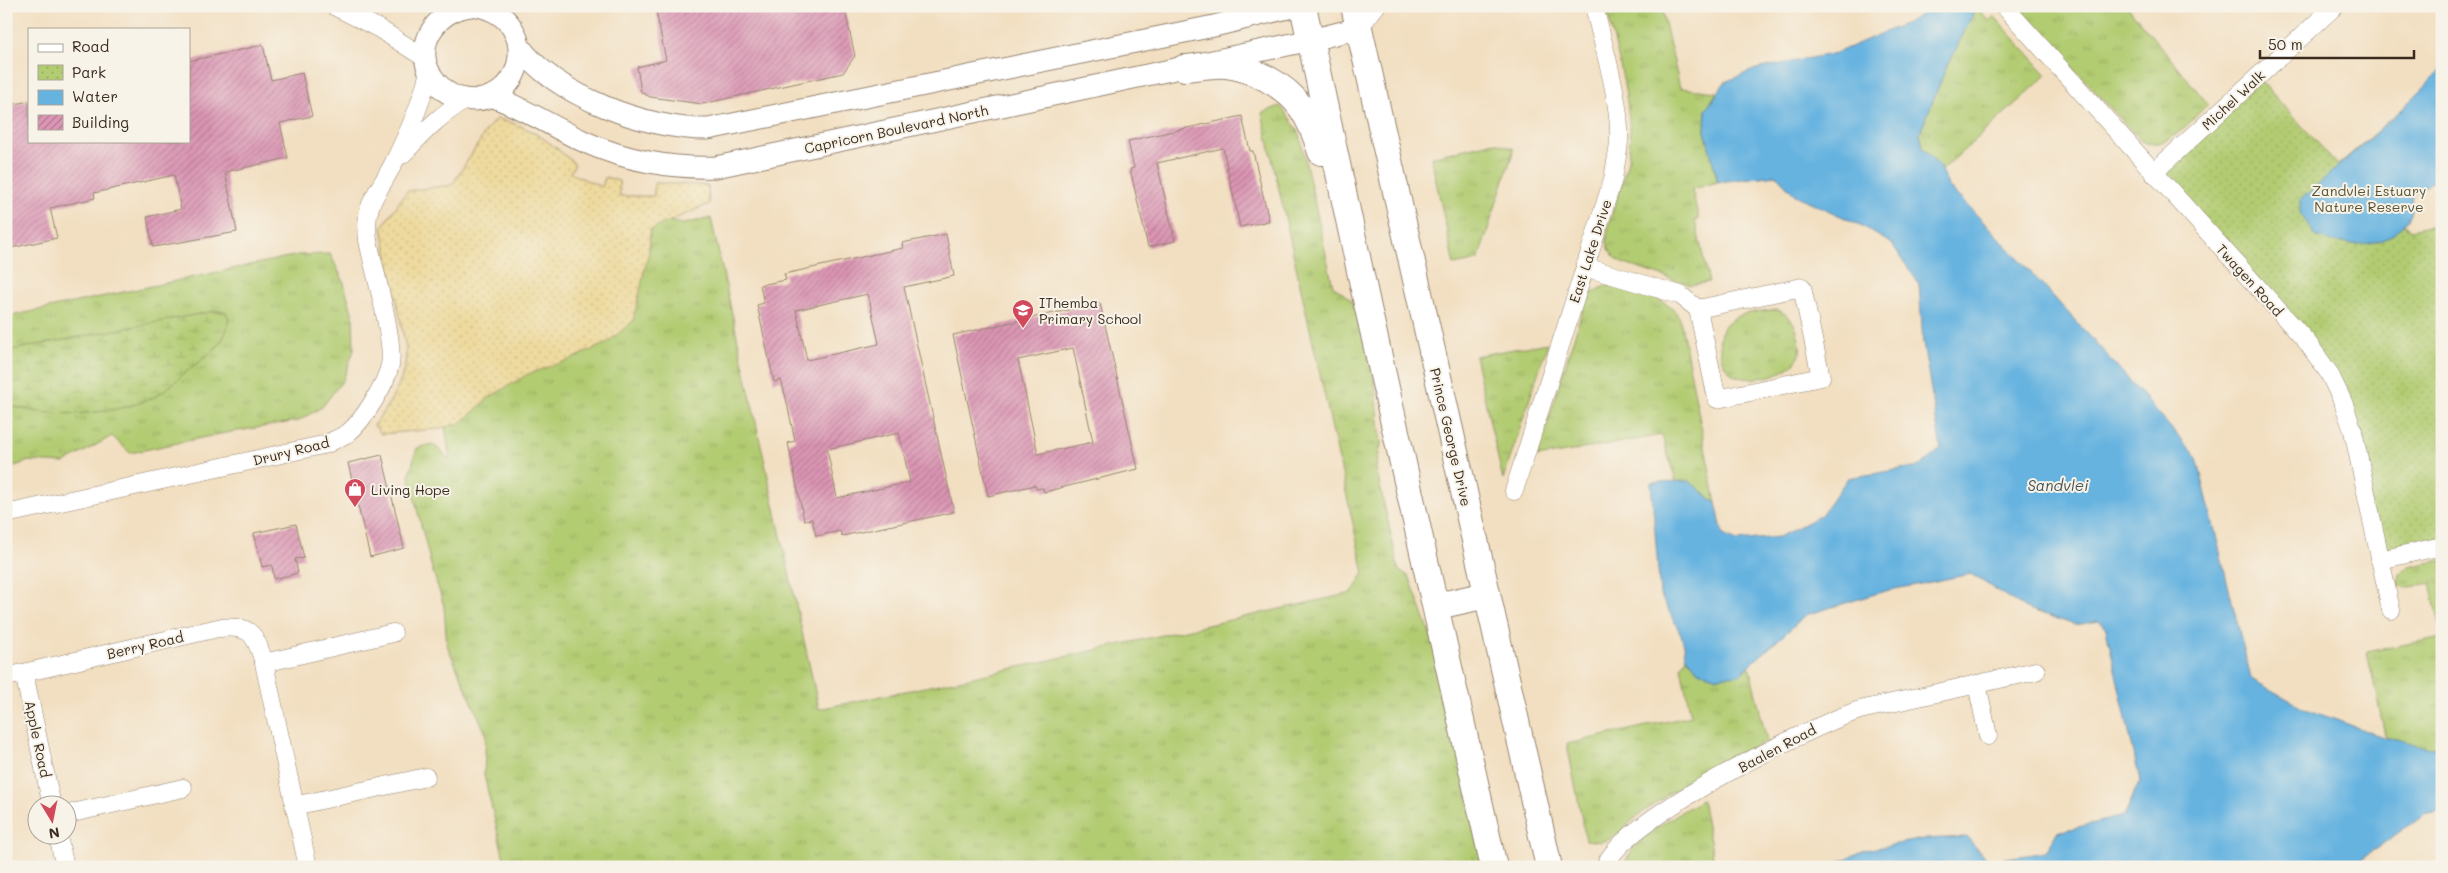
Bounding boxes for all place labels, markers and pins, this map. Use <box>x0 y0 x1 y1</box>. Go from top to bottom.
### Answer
place label: IThemba Primary School <box>1039 293 1142 328</box>
school or university icon: IThemba Primary School <box>1011 298 1035 329</box>
shop icon: Living Hope <box>343 477 367 508</box>
place label: Living Hope <box>371 480 450 499</box>

